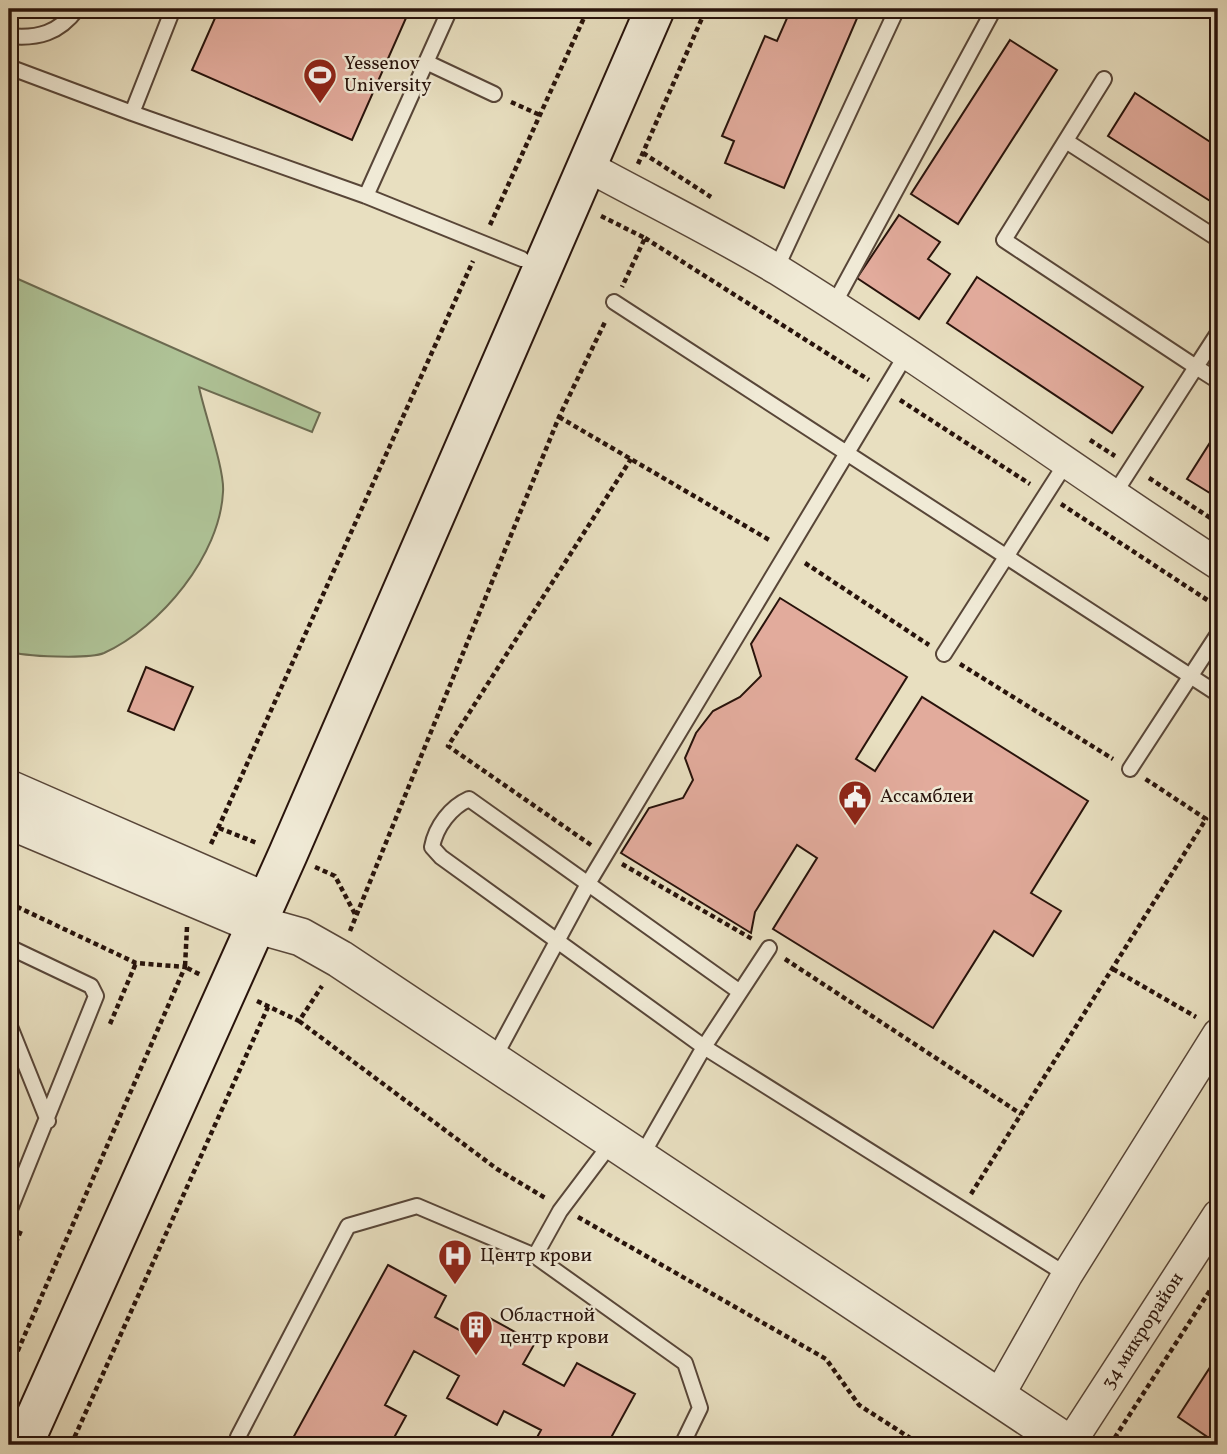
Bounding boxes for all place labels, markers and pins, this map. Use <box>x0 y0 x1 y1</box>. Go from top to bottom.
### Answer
place label: Yessenov University <box>344 51 432 99</box>
sports icon: Yessenov University <box>301 56 339 105</box>
public building icon: Ассамблеи <box>836 778 874 827</box>
place label: Ассамблеи <box>880 784 973 810</box>
hospital icon: Центр крови <box>436 1237 474 1286</box>
place label: Центр крови <box>480 1243 592 1269</box>
place label: Областной центр крови <box>500 1303 609 1351</box>
building icon: Областной центр крови <box>457 1308 495 1357</box>

